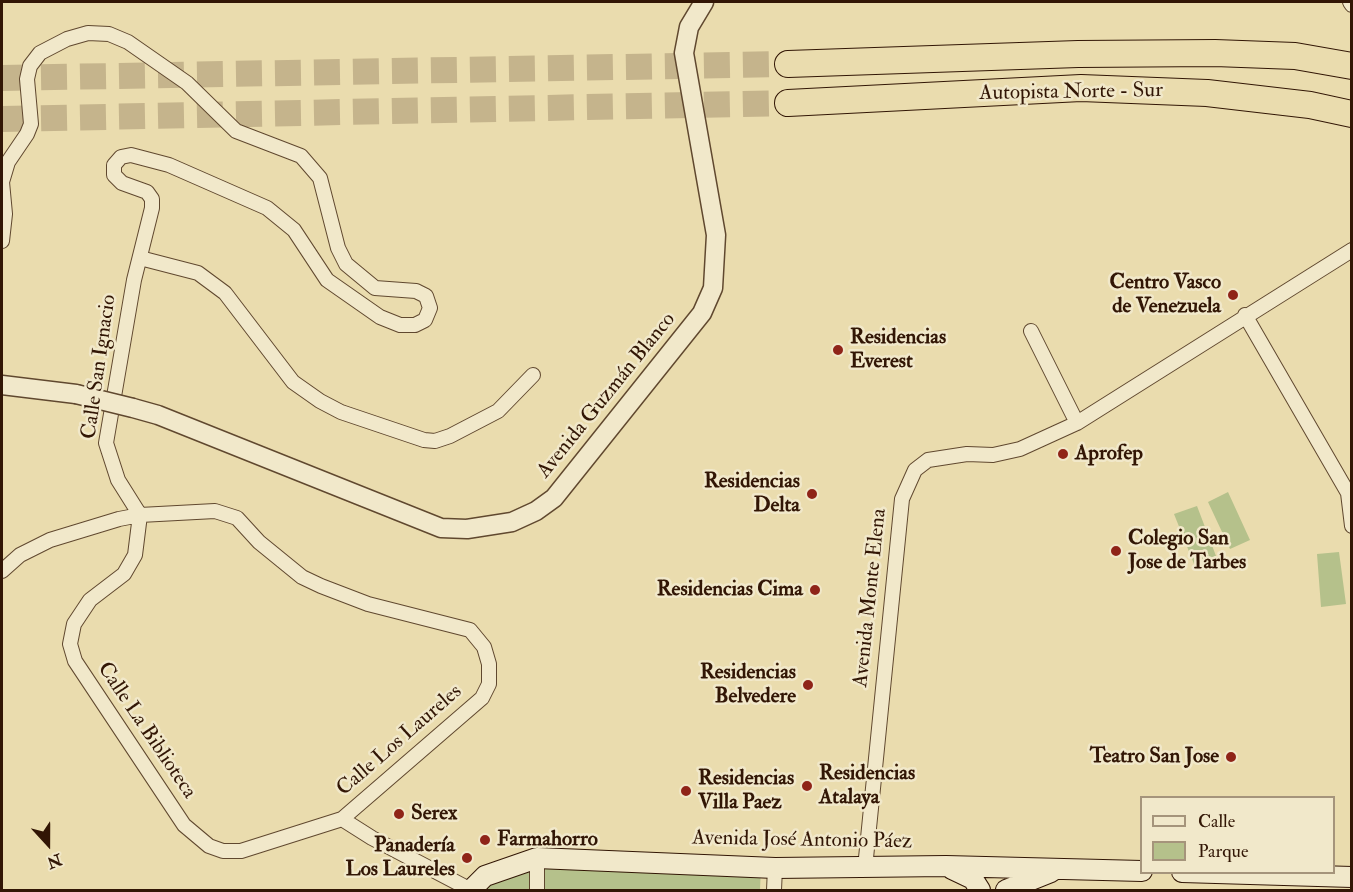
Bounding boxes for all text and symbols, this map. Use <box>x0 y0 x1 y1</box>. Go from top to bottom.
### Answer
street label: Autopista Norte - Sur <box>979 79 1163 107</box>
place label: Centro Vasco de Venezuela <box>1110 270 1221 320</box>
marker: Centro Vasco de Venezuela <box>1226 288 1240 302</box>
street label: Calle San Ignacio <box>77 293 123 441</box>
street label: Avenida Guzmán Blanco <box>532 308 682 484</box>
place label: Residencias Everest <box>850 325 946 375</box>
marker: Residencias Everest <box>831 343 845 357</box>
place label: Aprofep <box>1075 441 1143 467</box>
marker: Aprofep <box>1056 447 1070 461</box>
place label: Residencias Delta <box>704 469 800 519</box>
marker: Residencias Delta <box>805 487 819 501</box>
street label: Avenida Monte Elena <box>849 507 893 689</box>
place label: Colegio San Jose de Tarbes <box>1128 526 1246 576</box>
marker: Colegio San Jose de Tarbes <box>1109 544 1123 558</box>
place label: Residencias Cima <box>657 577 803 603</box>
marker: Residencias Cima <box>808 583 822 597</box>
street label: Calle La Biblioteca <box>91 658 201 804</box>
place label: Residencias Belvedere <box>700 660 796 710</box>
marker: Residencias Belvedere <box>801 678 815 692</box>
street label: Calle Los Laureles <box>332 680 468 802</box>
place label: Teatro San Jose <box>1090 744 1219 770</box>
marker: Teatro San Jose <box>1224 750 1238 764</box>
place label: Residencias Atalaya <box>819 761 915 811</box>
place label: Residencias Villa Paez <box>698 766 794 816</box>
marker: Residencias Atalaya <box>800 779 814 793</box>
marker: Residencias Villa Paez <box>679 784 693 798</box>
legend <box>1140 796 1335 874</box>
place label: Serex <box>411 801 457 827</box>
marker: Serex <box>392 807 406 821</box>
text: Calle <box>1198 810 1235 833</box>
north arrow <box>18 814 78 874</box>
street label: Avenida José Antonio Páez <box>692 826 912 856</box>
place label: Farmahorro <box>497 827 598 853</box>
place label: Panadería Los Laureles <box>345 833 455 883</box>
marker: Farmahorro <box>478 833 492 847</box>
text: Parque <box>1198 840 1248 863</box>
text: N <box>44 849 65 873</box>
marker: Panadería Los Laureles <box>460 851 474 865</box>

